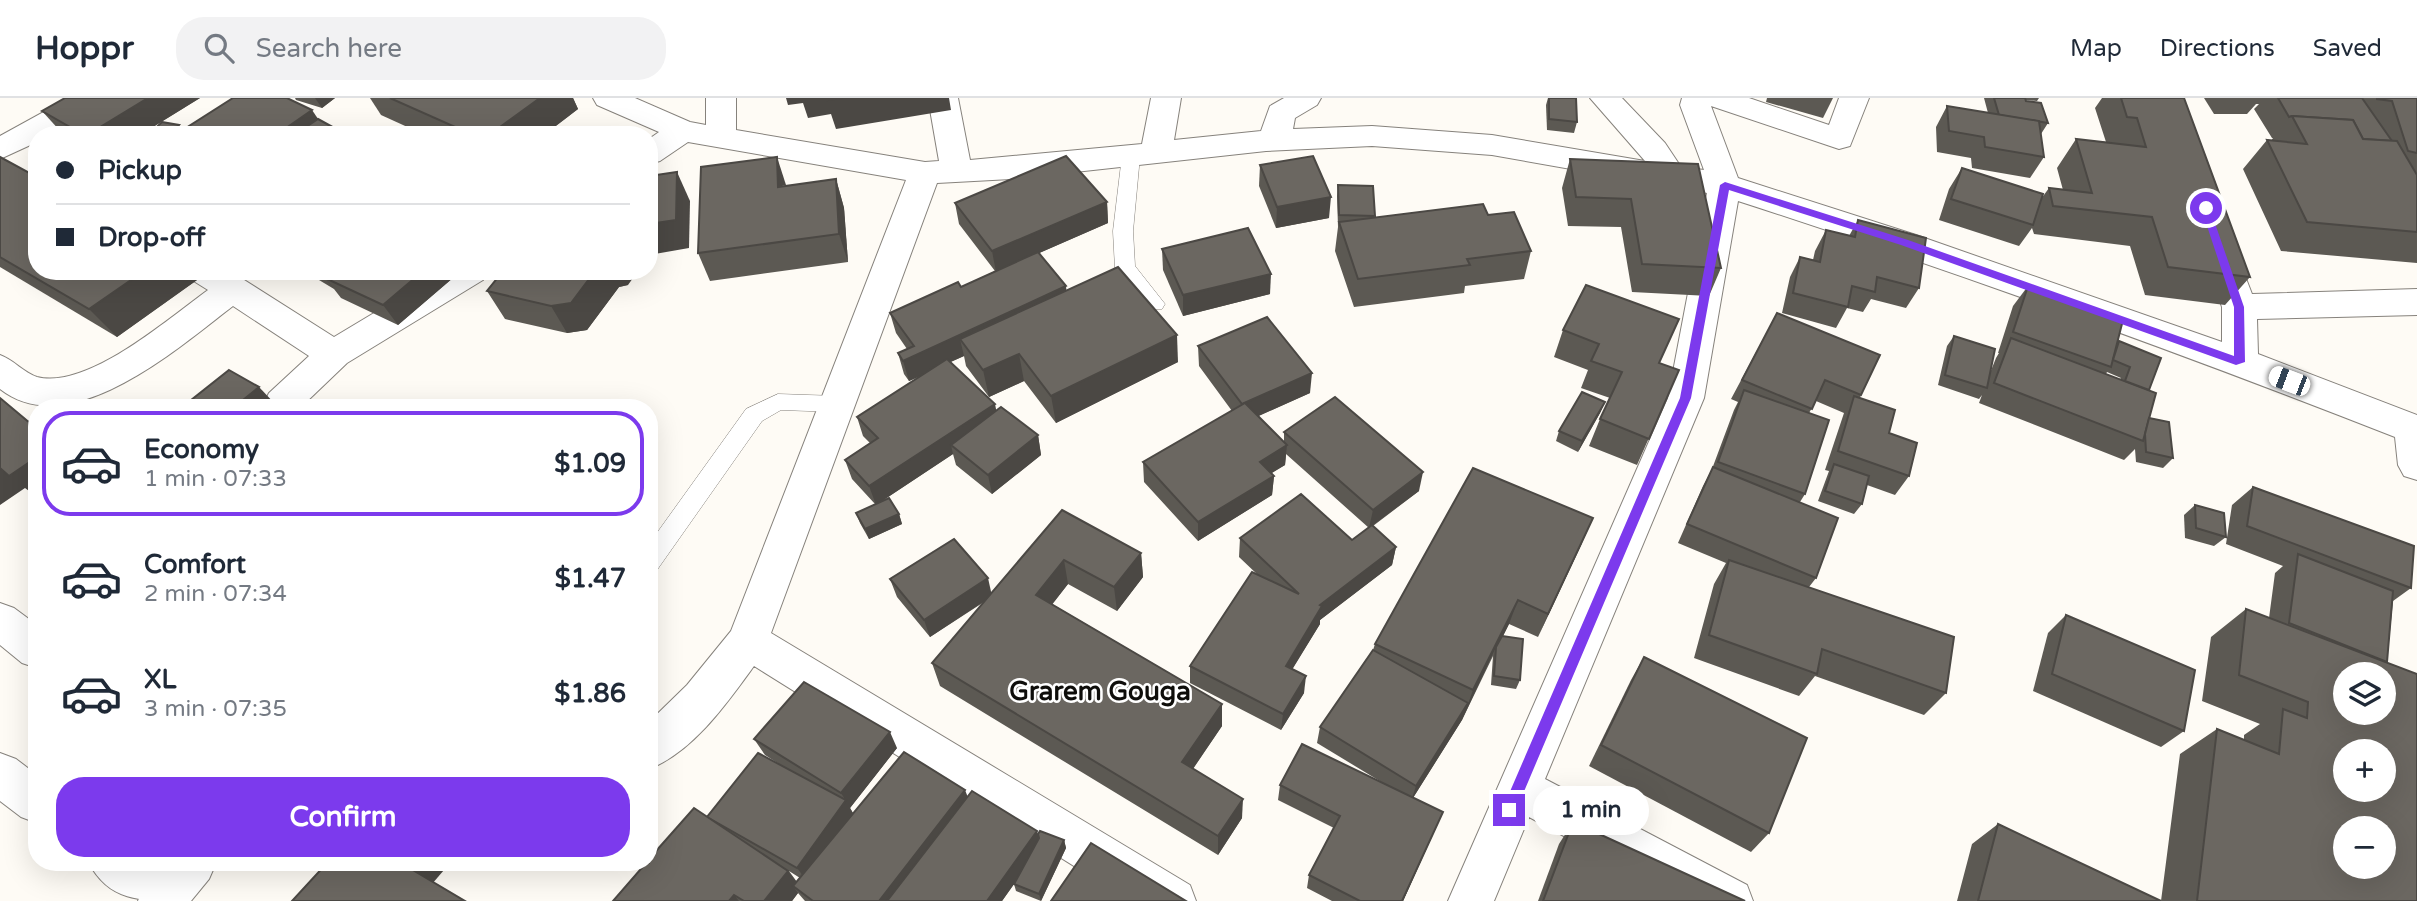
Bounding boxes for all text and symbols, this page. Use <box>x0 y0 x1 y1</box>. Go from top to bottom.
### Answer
search box <box>176 17 666 80</box>
text: Hoppr <box>35 29 134 68</box>
icon: search <box>200 29 238 67</box>
text: Search here <box>256 33 402 64</box>
text: Map <box>2070 34 2122 63</box>
text: Directions <box>2160 34 2275 63</box>
text: Saved <box>2313 34 2382 63</box>
text: Pickup <box>98 155 182 186</box>
route start <box>2190 192 2222 224</box>
text: Drop-off <box>98 222 205 253</box>
car <box>2266 364 2313 398</box>
icon: car <box>60 432 123 495</box>
text: Economy <box>144 434 259 465</box>
text: $1.09 <box>554 448 626 479</box>
text: 1 min · 07:33 <box>144 465 287 493</box>
icon: car <box>60 547 123 610</box>
text: Comfort <box>144 549 246 580</box>
text: $1.47 <box>555 563 626 594</box>
text: 2 min · 07:34 <box>144 580 287 608</box>
icon: car <box>60 662 123 725</box>
map controls <box>2333 662 2396 879</box>
button: layers <box>2333 662 2396 725</box>
text: XL <box>144 664 176 695</box>
district label: Grarem Gouga <box>1009 676 1191 707</box>
text: $1.86 <box>554 678 626 709</box>
text: 3 min · 07:35 <box>144 695 287 723</box>
button: + <box>2333 739 2396 802</box>
button: Confirm <box>56 777 630 857</box>
callout: 1 min <box>1534 786 1649 834</box>
route end <box>1493 794 1525 826</box>
text: 1 min <box>1560 796 1622 824</box>
button: − <box>2333 816 2396 879</box>

